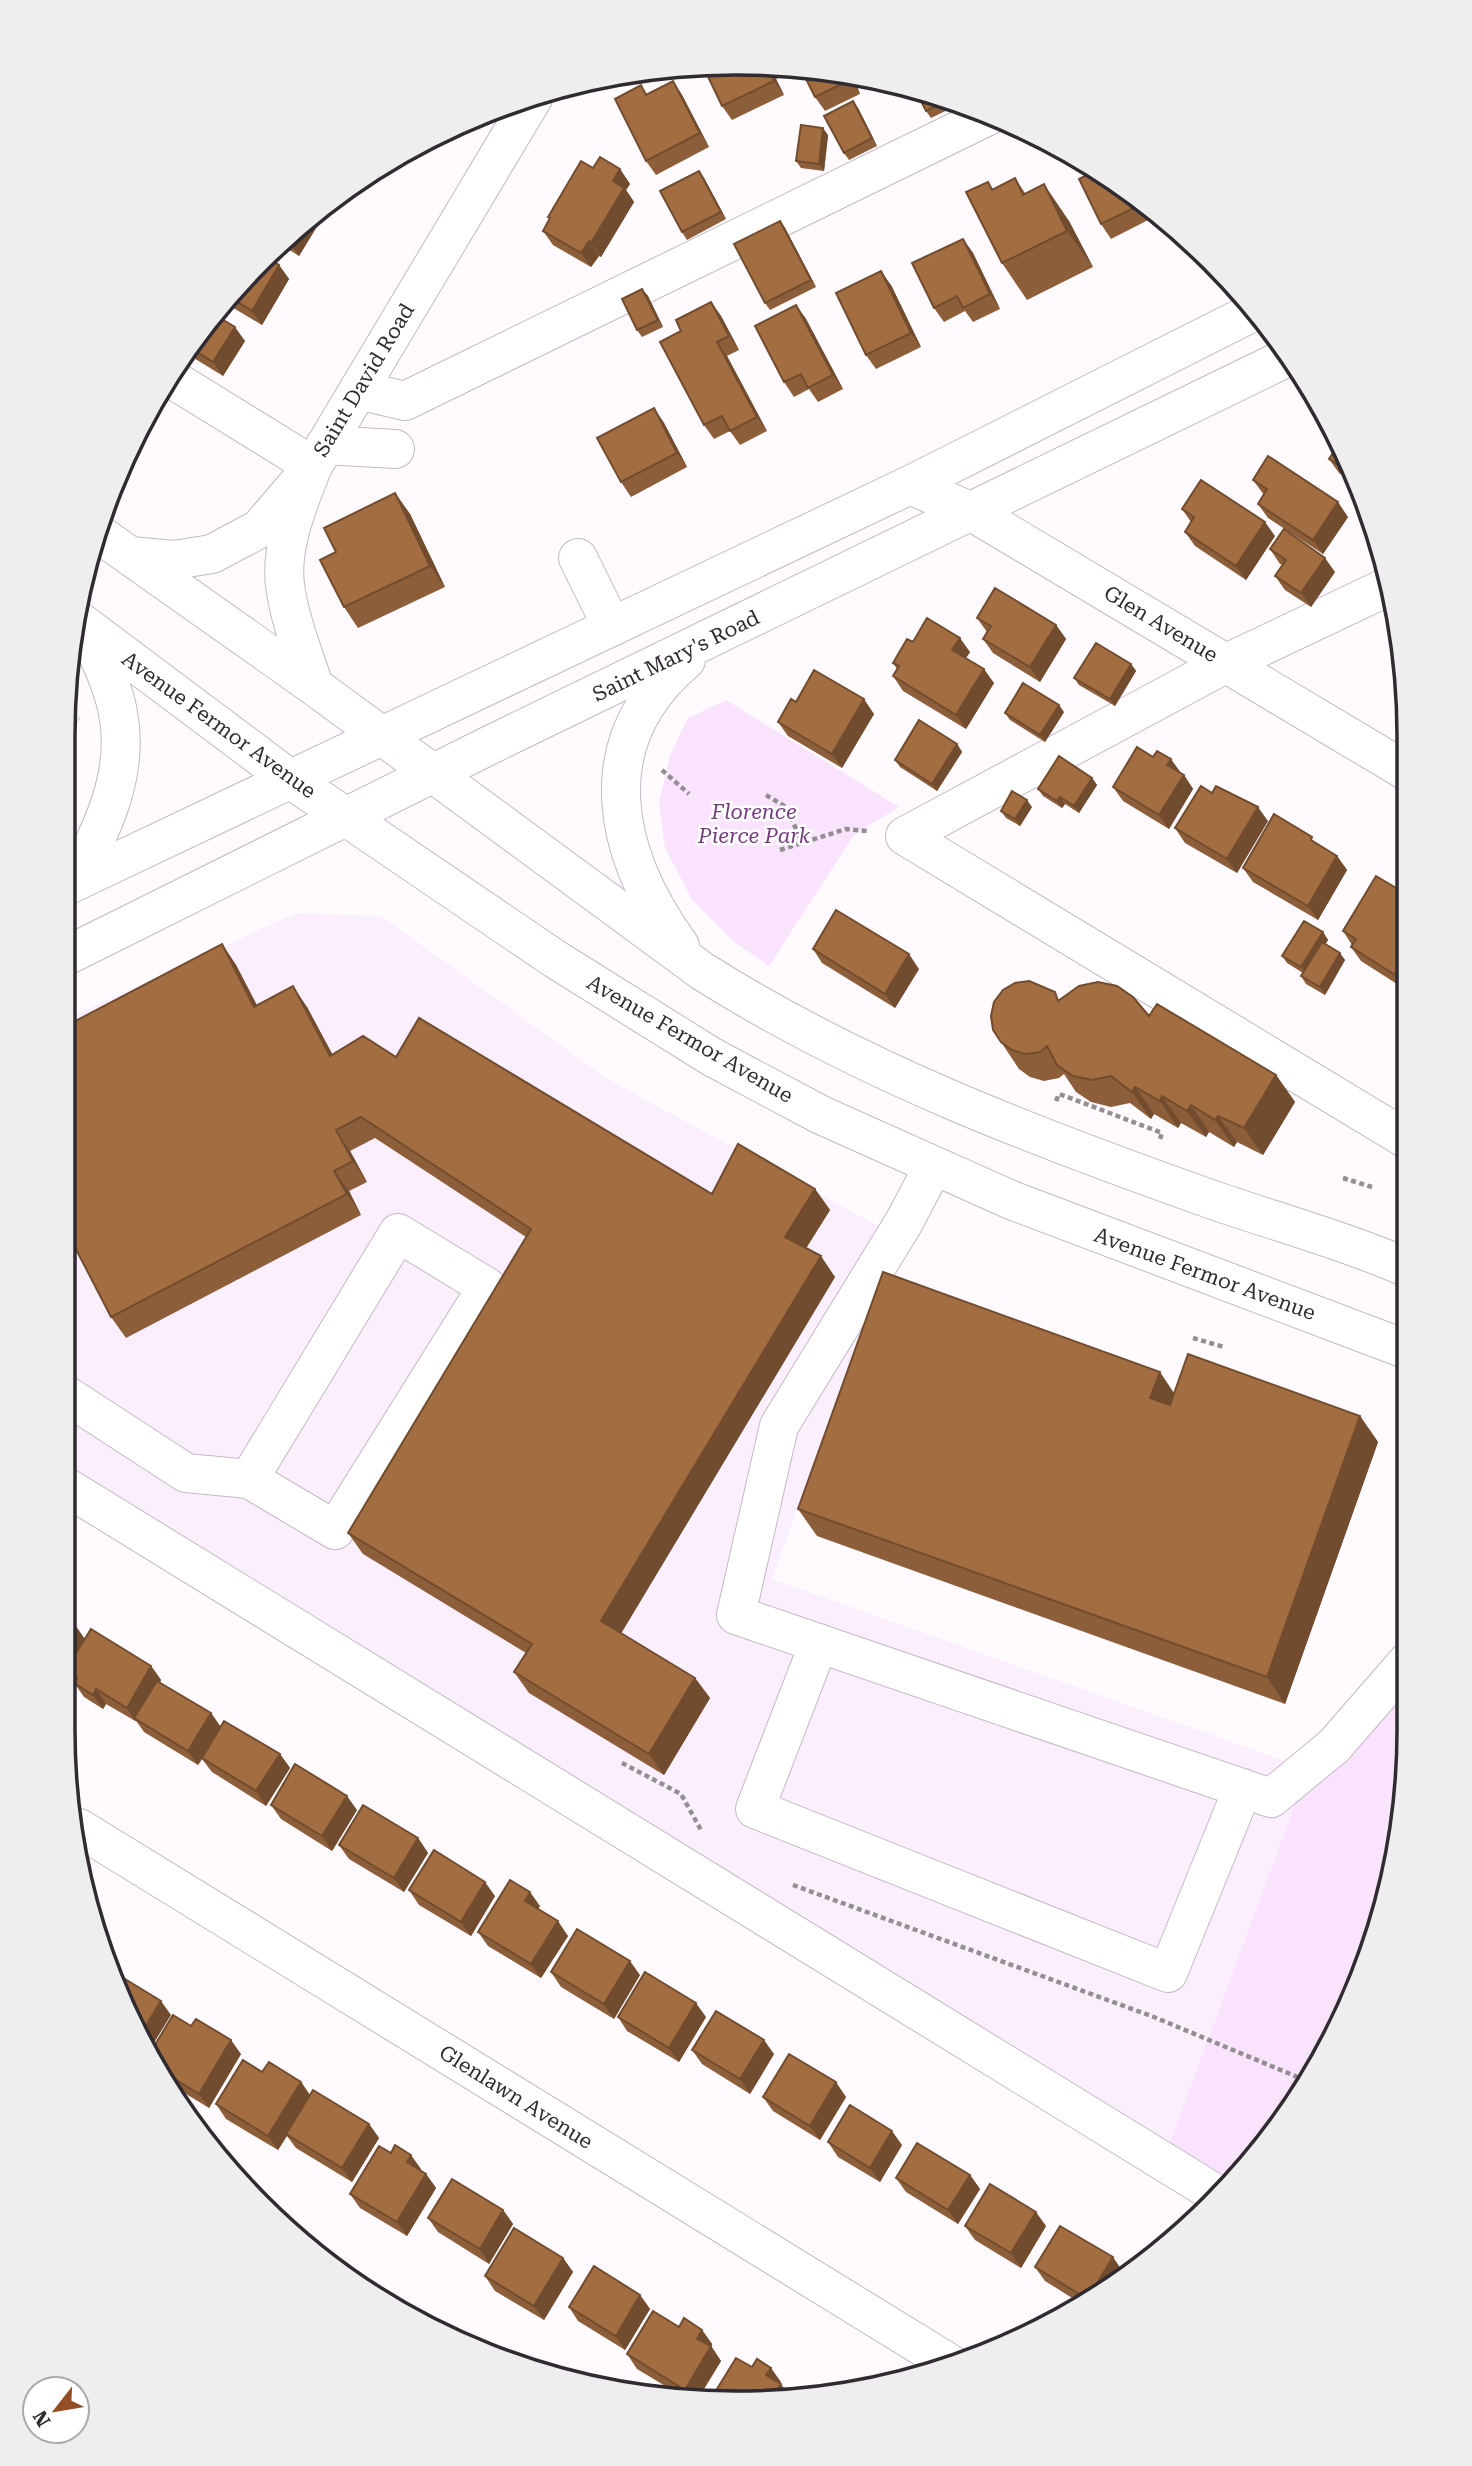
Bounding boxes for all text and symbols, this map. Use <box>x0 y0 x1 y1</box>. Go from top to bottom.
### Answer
street label: Saint David Road <box>309 299 419 461</box>
street label: Glen Avenue <box>1100 581 1222 667</box>
street label: Saint Mary's Road <box>589 605 764 707</box>
street label: Avenue Fermor Avenue <box>117 647 321 803</box>
park label: Florence Pierce Park <box>697 800 811 848</box>
street label: Avenue Fermor Avenue <box>583 970 797 1108</box>
street label: Avenue Fermor Avenue <box>1091 1223 1319 1325</box>
street label: Glenlawn Avenue <box>435 2040 597 2154</box>
north arrow <box>21 2375 91 2445</box>
text: N <box>28 2406 55 2431</box>

